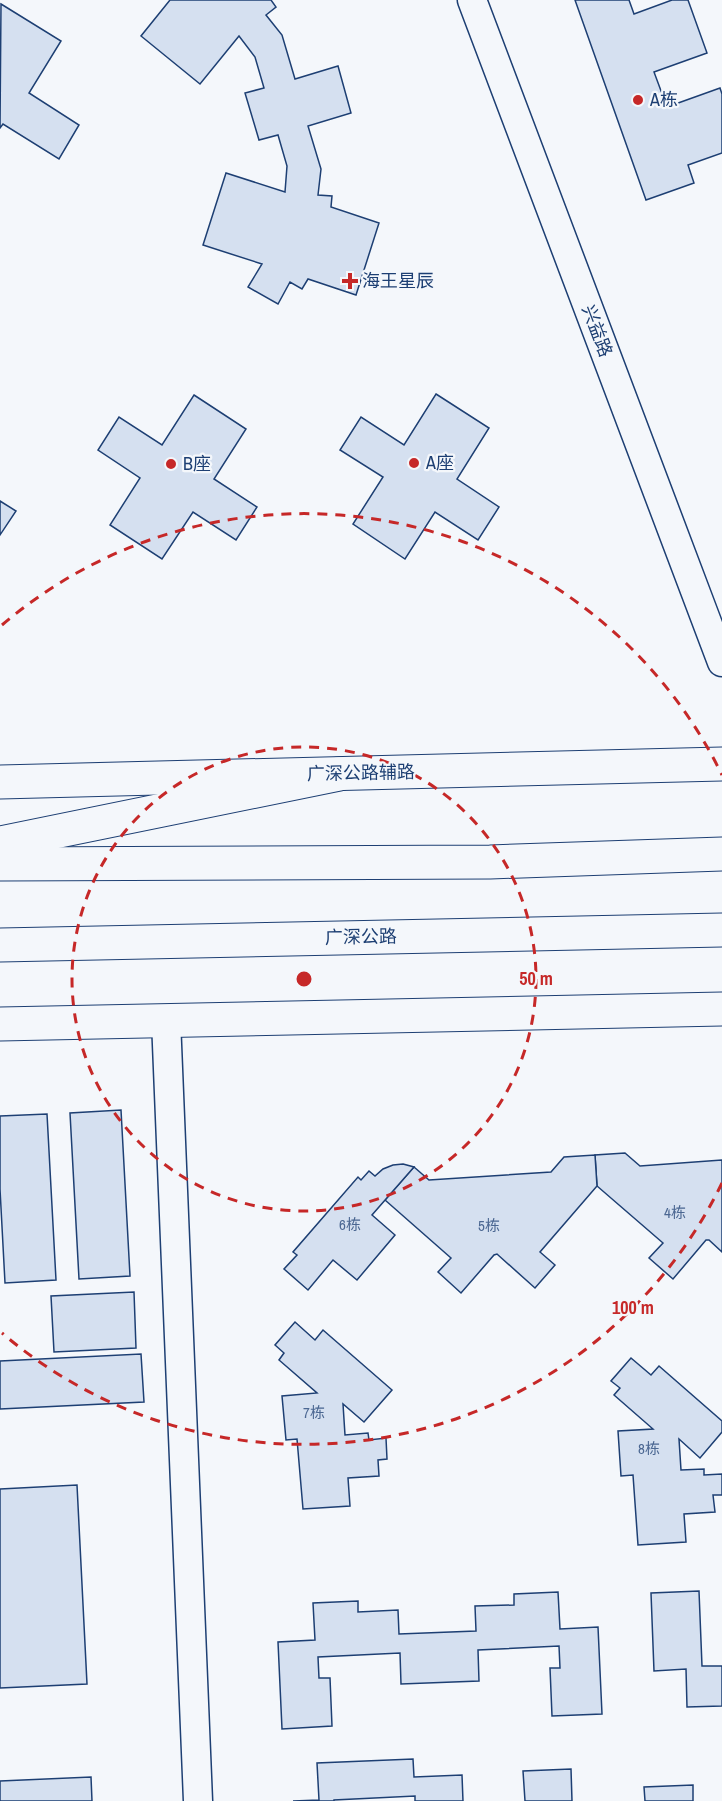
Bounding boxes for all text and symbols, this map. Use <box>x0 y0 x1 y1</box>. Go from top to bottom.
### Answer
place label: A栋 <box>649 87 678 112</box>
marker: A栋 <box>631 93 645 107</box>
place label: 海王星辰 <box>362 268 434 293</box>
marker: 海王星辰 <box>343 274 357 288</box>
street label: 兴益路 <box>576 301 619 361</box>
place label: A座 <box>425 450 454 475</box>
place label: B座 <box>183 451 211 476</box>
marker: A座 <box>407 456 421 470</box>
marker: B座 <box>164 457 178 471</box>
street label: 广深公路辅路 <box>307 759 415 786</box>
street label: 广深公路 <box>325 923 397 950</box>
text: 50 m <box>519 966 553 991</box>
centre of rings <box>294 969 314 989</box>
house number: 4栋 <box>664 1202 686 1223</box>
house number: 6栋 <box>339 1214 361 1235</box>
house number: 5栋 <box>478 1215 500 1236</box>
text: 100 m <box>612 1295 654 1320</box>
house number: 7栋 <box>303 1402 325 1423</box>
house number: 8栋 <box>638 1438 660 1459</box>

